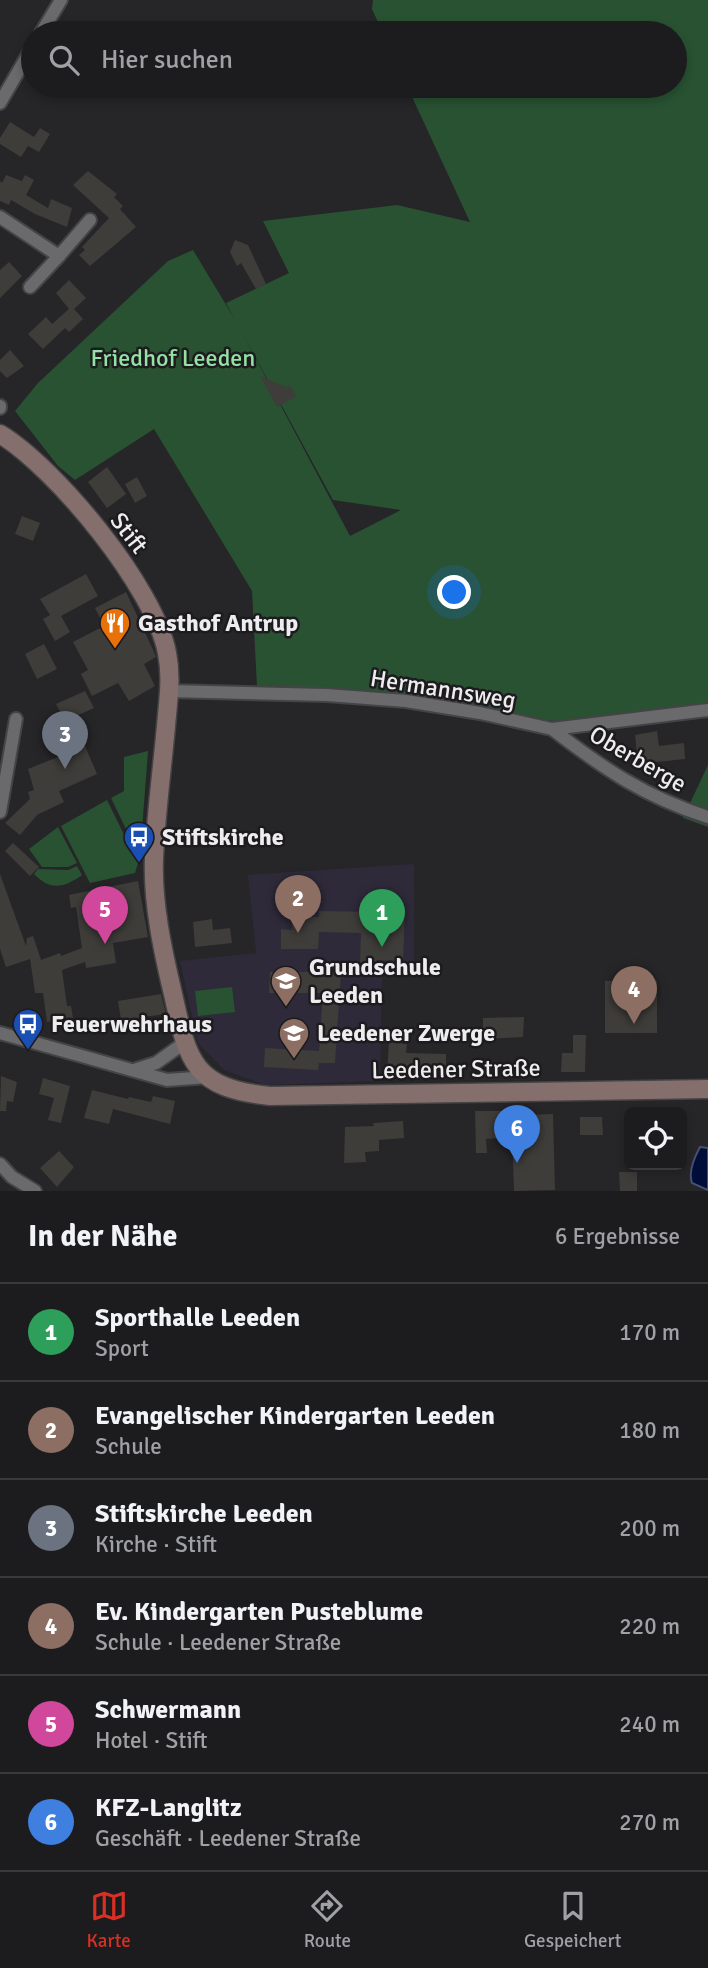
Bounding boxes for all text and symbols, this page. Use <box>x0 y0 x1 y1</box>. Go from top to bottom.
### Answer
search box <box>21 21 687 98</box>
icon: search <box>45 41 83 79</box>
text: Hier suchen <box>101 44 233 76</box>
park label: Friedhof Leeden <box>91 343 255 373</box>
street label: Stift <box>104 506 155 560</box>
your location <box>437 575 471 609</box>
restaurant icon: Gasthof Antrup <box>98 606 132 650</box>
place label: Gasthof Antrup <box>138 608 298 638</box>
street label: Hermannsweg <box>368 663 518 715</box>
pin: 3 <box>42 711 88 769</box>
street label: Oberberge <box>584 719 692 799</box>
bus stop icon: Stiftskirche <box>122 820 156 864</box>
place label: Stiftskirche <box>162 822 284 852</box>
pin: 2 <box>275 875 321 933</box>
pin: 5 <box>82 886 128 944</box>
pin: 1 <box>359 889 405 947</box>
place label: Grundschule Leeden <box>309 952 441 1010</box>
school or university icon: Grundschule Leeden <box>269 964 303 1008</box>
pin: 4 <box>611 966 657 1024</box>
bus stop icon: Feuerwehrhaus <box>11 1007 45 1051</box>
place label: Feuerwehrhaus <box>51 1009 212 1039</box>
school or university icon: Leedener Zwerge <box>277 1016 311 1060</box>
place label: Leedener Zwerge <box>317 1018 495 1048</box>
street label: Leedener Straße <box>371 1053 541 1085</box>
pin: 6 <box>494 1105 540 1163</box>
map controls <box>624 1107 687 1170</box>
button: locate <box>624 1107 687 1170</box>
text: In der Nähe <box>28 1218 177 1255</box>
text: 6 Ergebnisse <box>555 1222 680 1251</box>
text: Sporthalle Leeden <box>95 1302 300 1334</box>
text: 1 <box>45 1318 57 1347</box>
text: 170 m <box>619 1318 680 1347</box>
text: Sport <box>95 1334 149 1363</box>
text: Evangelischer Kindergarten Leeden <box>95 1400 495 1432</box>
text: 2 <box>45 1416 57 1445</box>
text: 180 m <box>619 1416 680 1445</box>
text: Schule <box>95 1432 162 1461</box>
text: Stiftskirche Leeden <box>95 1498 313 1530</box>
text: 3 <box>45 1514 57 1543</box>
text: 200 m <box>619 1514 680 1543</box>
text: Kirche · Stift <box>95 1530 217 1559</box>
text: Ev. Kindergarten Pusteblume <box>95 1596 423 1628</box>
text: 4 <box>45 1612 57 1641</box>
text: 220 m <box>619 1612 680 1641</box>
text: Schule · Leedener Straße <box>95 1628 341 1657</box>
text: Schwermann <box>95 1694 241 1726</box>
text: 5 <box>45 1710 57 1739</box>
text: 240 m <box>619 1710 680 1739</box>
text: Hotel · Stift <box>95 1726 208 1755</box>
text: KFZ-Langlitz <box>95 1792 242 1824</box>
text: 6 <box>45 1808 57 1837</box>
text: 270 m <box>619 1808 680 1837</box>
text: Geschäft · Leedener Straße <box>95 1824 361 1853</box>
tab: Karte <box>86 1887 131 1953</box>
tab: Route <box>304 1887 351 1953</box>
tab: Gespeichert <box>524 1887 622 1953</box>

